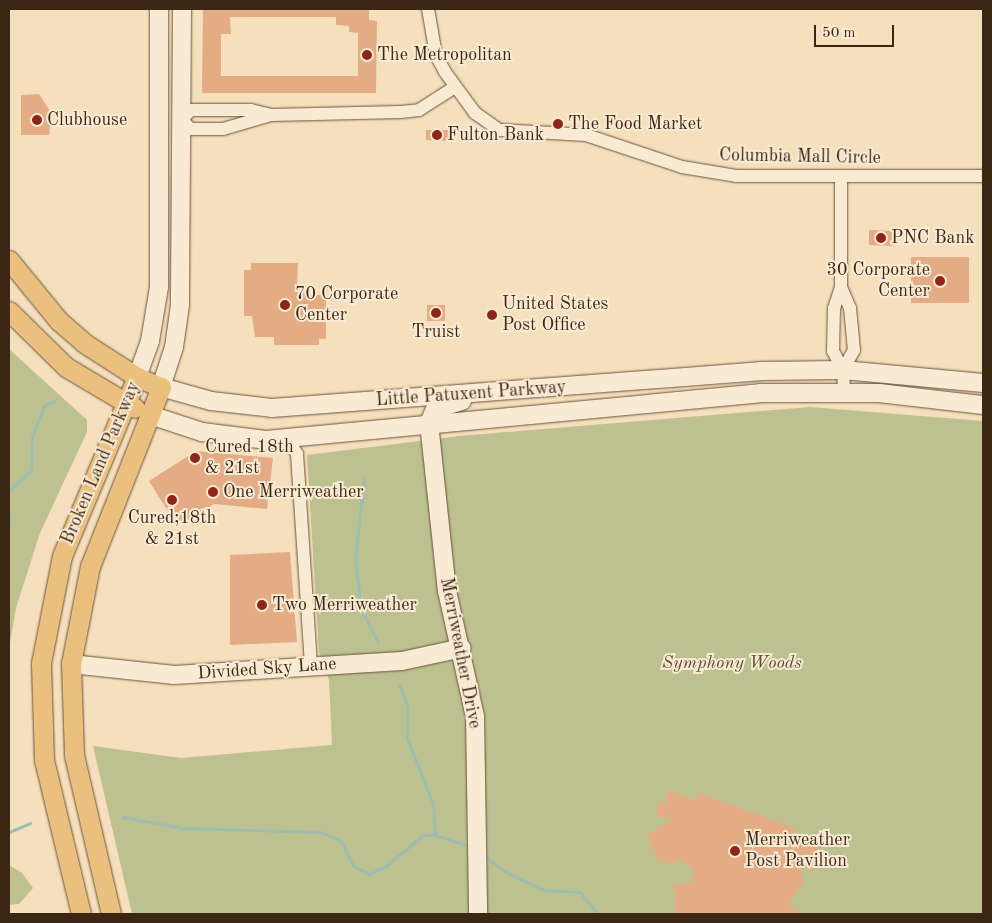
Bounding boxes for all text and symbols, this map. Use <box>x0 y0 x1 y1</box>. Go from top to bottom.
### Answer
scale bar <box>817 15 897 47</box>
text: 50 m <box>822 26 856 41</box>
place label: The Metropolitan <box>377 44 512 66</box>
marker: The Metropolitan <box>361 49 373 61</box>
place label: Clubhouse <box>47 109 127 131</box>
place label: The Food Market <box>568 113 702 135</box>
marker: Clubhouse <box>31 114 43 126</box>
marker: The Food Market <box>552 118 564 130</box>
place label: Fulton Bank <box>447 124 544 146</box>
marker: Fulton Bank <box>431 129 443 141</box>
street label: Columbia Mall Circle <box>719 145 881 169</box>
place label: PNC Bank <box>891 227 975 249</box>
marker: PNC Bank <box>875 232 887 244</box>
place label: 30 Corporate Center <box>827 260 930 302</box>
marker: 30 Corporate Center <box>934 275 946 287</box>
place label: 70 Corporate Center <box>295 284 398 326</box>
place label: United States Post Office <box>502 294 608 336</box>
marker: 70 Corporate Center <box>279 299 291 311</box>
marker: Truist <box>430 307 442 319</box>
marker: United States Post Office <box>486 309 498 321</box>
place label: Truist <box>412 321 460 343</box>
street label: Little Patuxent Parkway <box>375 377 567 411</box>
street label: Broken Land Parkway <box>57 378 145 548</box>
place label: Cured 18th & 21st <box>205 437 294 479</box>
marker: Cured 18th & 21st <box>189 452 201 464</box>
place label: One Merriweather <box>223 481 364 503</box>
marker: One Merriweather <box>207 486 219 498</box>
marker: Cured;18th & 21st <box>166 494 178 506</box>
place label: Cured;18th & 21st <box>128 508 216 550</box>
street label: Merriweather Drive <box>435 576 485 730</box>
place label: Two Merriweather <box>272 594 417 616</box>
marker: Two Merriweather <box>256 599 268 611</box>
park label: Symphony Woods <box>662 652 802 674</box>
street label: Divided Sky Lane <box>197 653 337 685</box>
place label: Merriweather Post Pavilion <box>745 830 850 872</box>
marker: Merriweather Post Pavilion <box>729 845 741 857</box>

